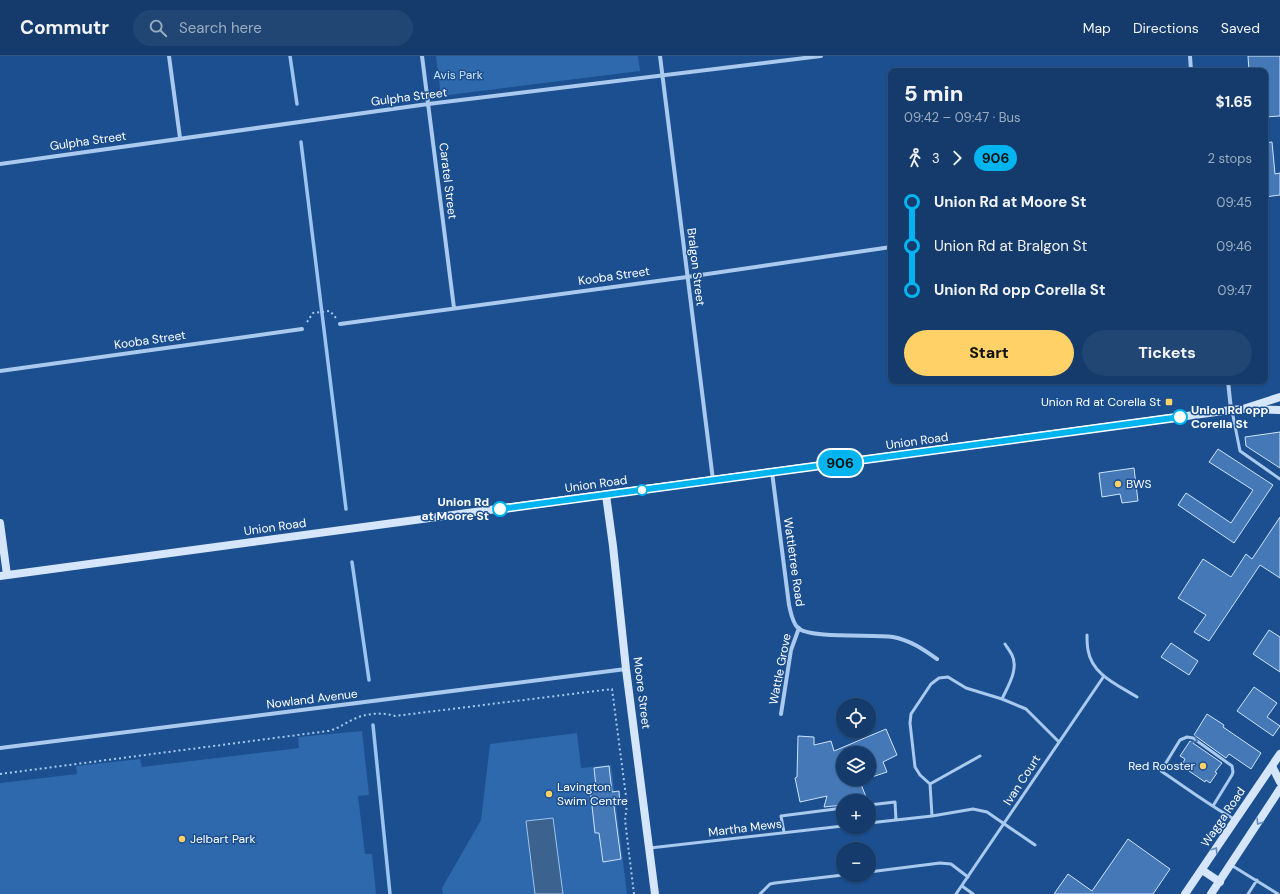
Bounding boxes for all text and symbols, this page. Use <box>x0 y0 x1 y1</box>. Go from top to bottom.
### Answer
search box <box>133 10 413 46</box>
text: Commutr <box>20 15 109 40</box>
icon: search <box>147 17 169 39</box>
text: Search here <box>179 18 262 38</box>
text: Map <box>1083 19 1111 37</box>
text: Directions <box>1133 19 1199 37</box>
text: Saved <box>1221 19 1260 37</box>
park label: Avis Park <box>433 67 483 83</box>
text: 5 min <box>904 79 963 108</box>
street label: Gulpha Street <box>370 84 448 110</box>
text: $1.65 <box>1216 92 1252 112</box>
text: 09:42 – 09:47 · Bus <box>904 109 1021 126</box>
street label: Gulpha Street <box>49 128 127 154</box>
street label: Caratel Street <box>435 142 461 221</box>
icon: walk <box>904 147 926 169</box>
icon: forward <box>946 147 968 169</box>
text: 906 <box>982 149 1009 167</box>
text: 3 <box>932 150 940 167</box>
text: 2 stops <box>1208 150 1252 167</box>
text: Union Rd at Moore St <box>934 192 1086 212</box>
text: 09:45 <box>1216 194 1252 211</box>
street label: Bralgon Street <box>683 227 709 307</box>
text: Union Rd at Bralgon St <box>934 236 1087 256</box>
text: 09:46 <box>1216 238 1252 255</box>
street label: Kooba Street <box>577 263 651 289</box>
text: Union Rd opp Corella St <box>934 280 1105 300</box>
text: 09:47 <box>1217 282 1252 299</box>
street label: Kooba Street <box>113 327 187 353</box>
button: Start <box>904 330 1074 376</box>
button: Tickets <box>1082 330 1252 376</box>
place label: Union Rd at Corella St <box>1041 394 1161 410</box>
marker: Union Rd at Corella St <box>1164 397 1174 407</box>
place label: Union Rd opp Corella St <box>1191 402 1269 432</box>
marker: Union Rd opp Corella St <box>1172 409 1188 425</box>
street label: Union Road <box>885 429 949 453</box>
line badge: 906 <box>817 450 863 476</box>
text: 906 <box>826 454 854 472</box>
street label: Union Road <box>564 472 628 496</box>
place label: BWS <box>1126 476 1151 492</box>
marker: BWS <box>1113 479 1123 489</box>
unlabelled marker <box>636 484 648 496</box>
place label: Union Rd at Moore St <box>421 494 489 524</box>
marker: Union Rd at Moore St <box>492 501 508 517</box>
street label: Union Road <box>243 515 307 539</box>
street label: Wattletree Road <box>780 516 808 608</box>
street label: Wattle Grove <box>765 632 795 706</box>
street label: Moore Street <box>630 656 654 730</box>
street label: Nowland Avenue <box>265 685 359 713</box>
map controls <box>836 698 876 882</box>
button: locate <box>836 698 876 738</box>
one-way arrow <box>1191 735 1198 743</box>
button: layers <box>836 746 876 786</box>
street label: Ivan Court <box>1000 751 1044 808</box>
place label: Red Rooster <box>1128 758 1196 774</box>
marker: Red Rooster <box>1198 761 1208 771</box>
place label: Lavington Swim Centre <box>557 779 628 809</box>
street label: Wagga Road <box>1197 784 1249 850</box>
marker: Lavington Swim Centre <box>544 789 554 799</box>
button: + <box>836 794 876 834</box>
street label: Martha Mews <box>707 816 783 840</box>
one-way arrow <box>1256 818 1264 825</box>
place label: Jelbart Park <box>190 831 256 847</box>
marker: Jelbart Park <box>177 834 187 844</box>
button: − <box>836 842 876 882</box>
one-way arrow <box>1210 847 1218 854</box>

